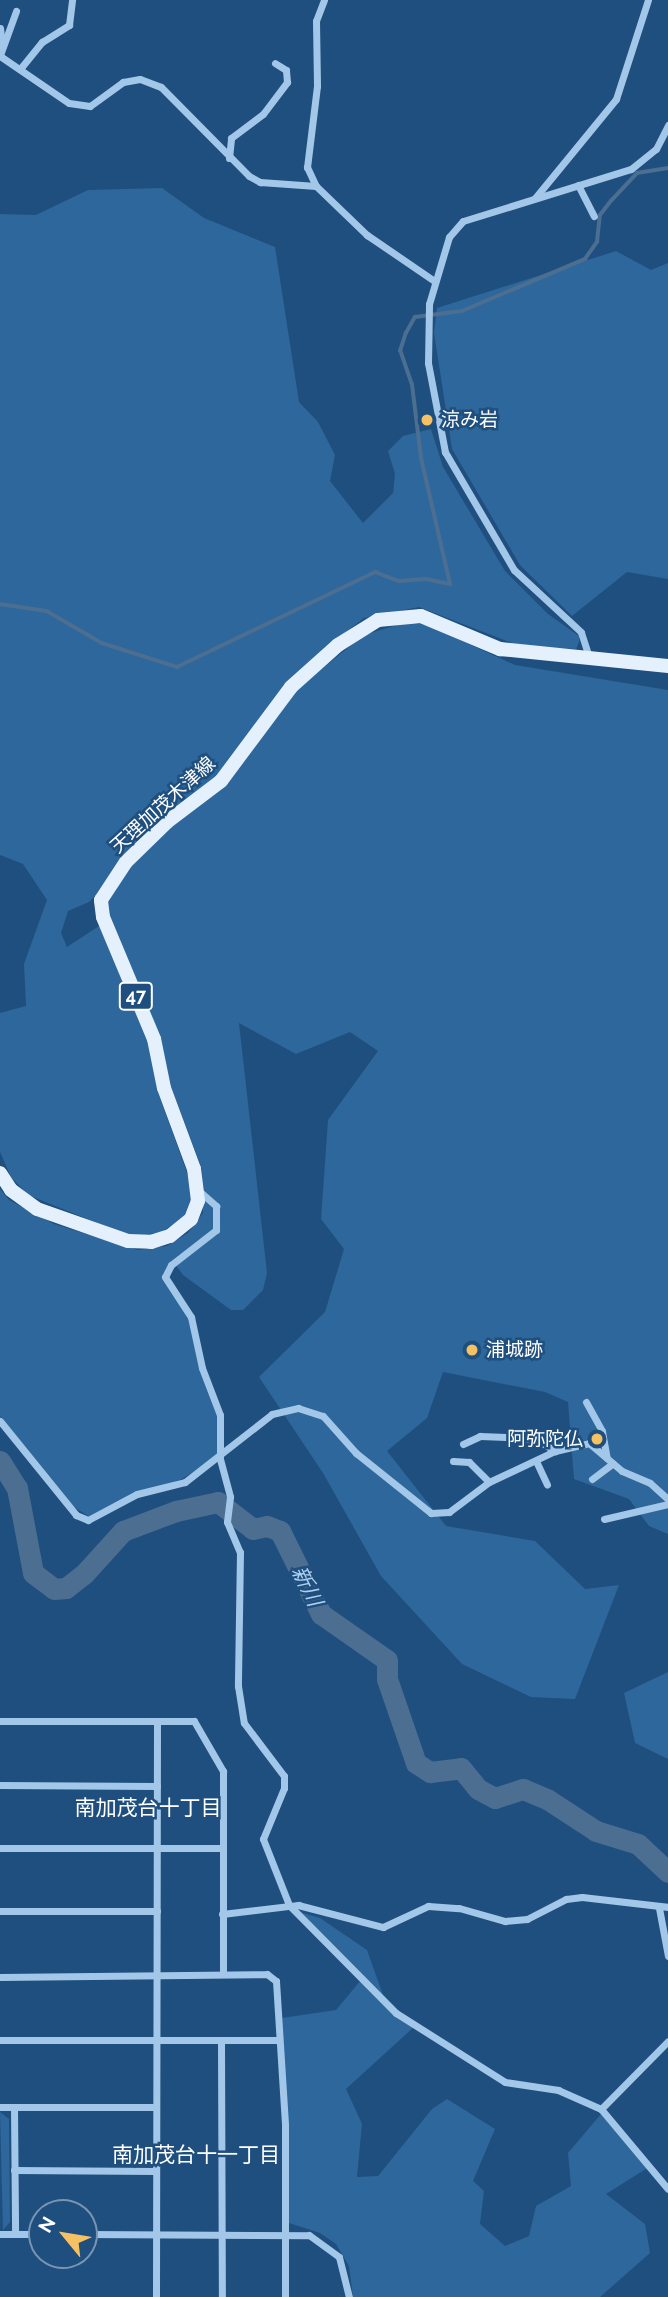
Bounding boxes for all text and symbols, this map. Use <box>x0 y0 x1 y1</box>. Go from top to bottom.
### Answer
place label: 涼み岩 <box>441 409 498 431</box>
marker: 涼み岩 <box>419 412 435 428</box>
street label: 天理加茂木津線 <box>106 752 220 858</box>
road number: 47 <box>118 981 154 1010</box>
place label: 浦城跡 <box>486 1339 543 1361</box>
marker: 浦城跡 <box>464 1342 480 1358</box>
place label: 阿弥陀仏 <box>507 1428 583 1450</box>
marker: 阿弥陀仏 <box>589 1431 605 1447</box>
water label: 新川 <box>286 1562 328 1610</box>
district label: 南加茂台十丁目 <box>75 1795 221 1821</box>
district label: 南加茂台十一丁目 <box>112 2142 280 2168</box>
north arrow <box>28 2199 98 2269</box>
text: N <box>33 2213 60 2236</box>

